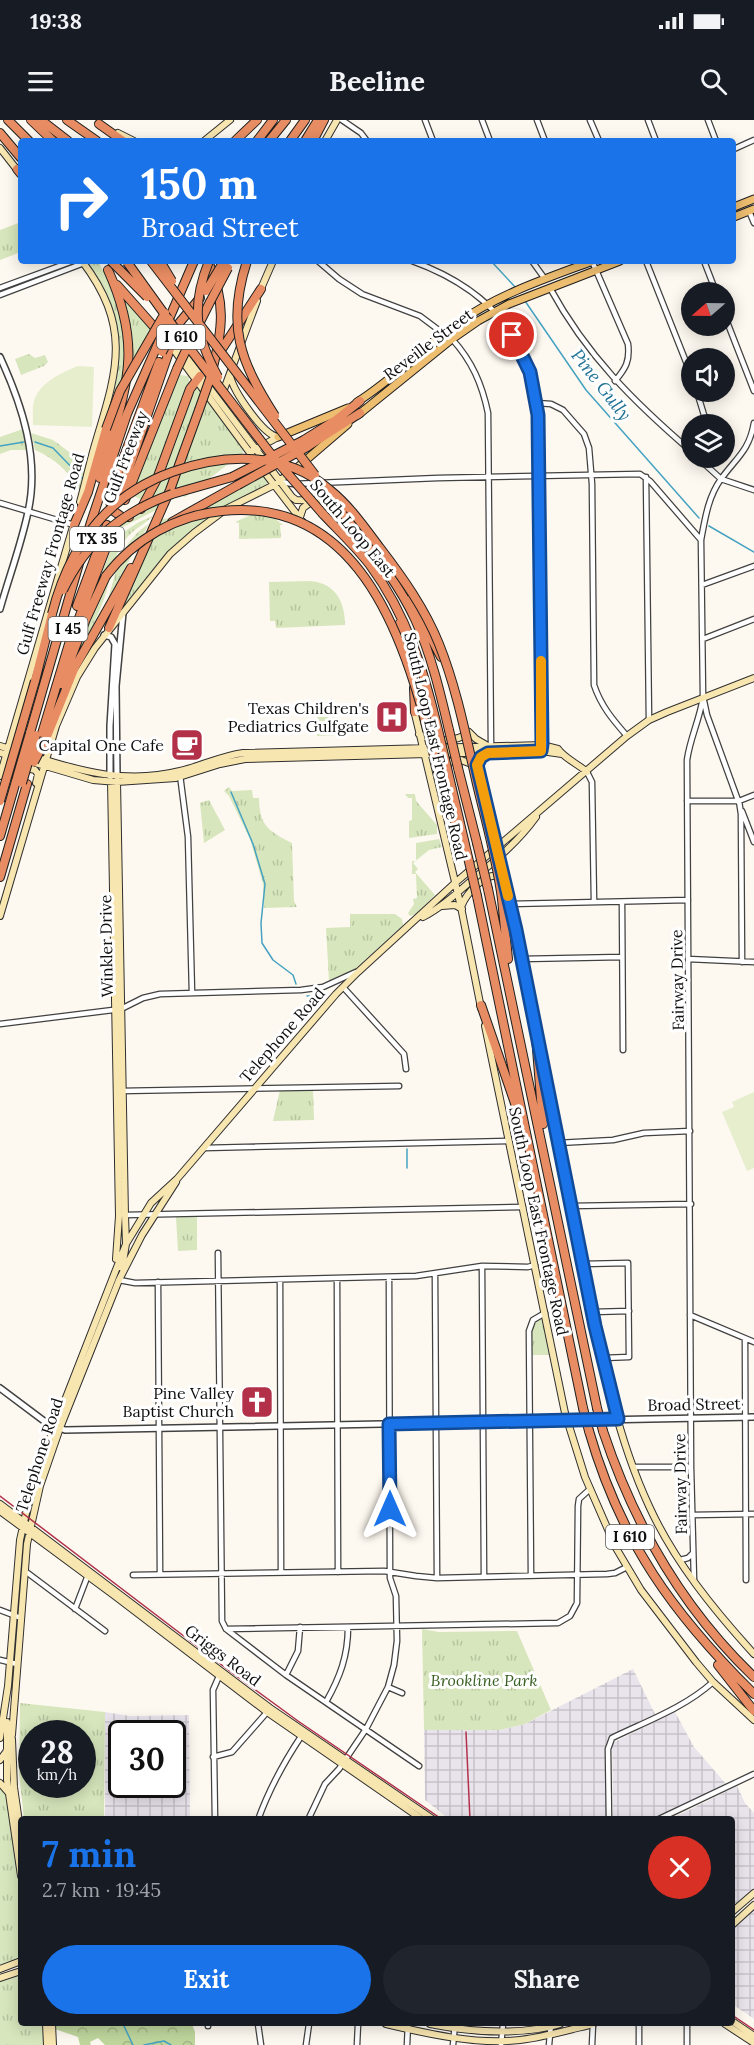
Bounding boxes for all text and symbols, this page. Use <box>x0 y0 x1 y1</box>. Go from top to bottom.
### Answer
text: 19:38 <box>30 7 82 35</box>
text: Beeline <box>329 64 425 98</box>
icon: menu <box>24 65 57 98</box>
icon: search <box>697 65 730 98</box>
text: 150 m <box>141 157 257 211</box>
icon: right <box>42 162 120 240</box>
text: Broad Street <box>141 210 299 244</box>
north arrow <box>681 282 735 336</box>
map controls <box>681 282 735 468</box>
street label: Reveille Street <box>379 303 477 384</box>
pin <box>486 309 537 360</box>
icon: arrive <box>495 318 528 351</box>
road number: I 610 <box>157 325 205 349</box>
water label: Pine Gully <box>566 344 637 425</box>
button: sound <box>681 348 735 402</box>
street label: Gulf Freeway <box>98 407 152 506</box>
button: layers <box>681 414 735 468</box>
street label: Gulf Freeway Frontage Road <box>12 450 89 657</box>
street label: South Loop East <box>306 475 400 582</box>
road number: TX 35 <box>70 527 124 551</box>
road number: I 45 <box>48 617 88 641</box>
street label: South Loop East Frontage Road <box>400 630 472 862</box>
place label: Texas Children's Pediatrics Gulfgate <box>228 698 369 736</box>
hospital icon: Texas Children's Pediatrics Gulfgate <box>374 699 410 735</box>
cafe icon: Capital One Cafe <box>169 727 205 763</box>
place label: Capital One Cafe <box>39 735 164 755</box>
street label: Winkler Drive <box>95 894 117 997</box>
street label: Fairway Drive <box>666 929 688 1031</box>
street label: Telephone Road <box>235 983 329 1087</box>
street label: South Loop East Frontage Road <box>505 1105 573 1338</box>
place label: Pine Valley Baptist Church <box>123 1383 235 1421</box>
church icon: Pine Valley Baptist Church <box>239 1384 275 1420</box>
street label: Broad Street <box>647 1393 742 1415</box>
street label: Telephone Road <box>11 1395 67 1515</box>
street label: Fairway Drive <box>669 1433 691 1535</box>
position arrow <box>358 1477 422 1541</box>
road number: I 610 <box>606 1525 654 1549</box>
street label: Griggs Road <box>181 1620 265 1690</box>
park label: Brookline Park <box>431 1670 537 1690</box>
speed limit sign: 30 <box>108 1720 186 1798</box>
text: 28 <box>40 1733 74 1771</box>
text: km/h <box>37 1765 77 1784</box>
text: 7 min <box>42 1831 136 1877</box>
button: close <box>648 1836 711 1899</box>
text: 2.7 km · 19:45 <box>42 1877 161 1902</box>
button: Exit <box>42 1945 371 2014</box>
button: Share <box>383 1945 711 2014</box>

